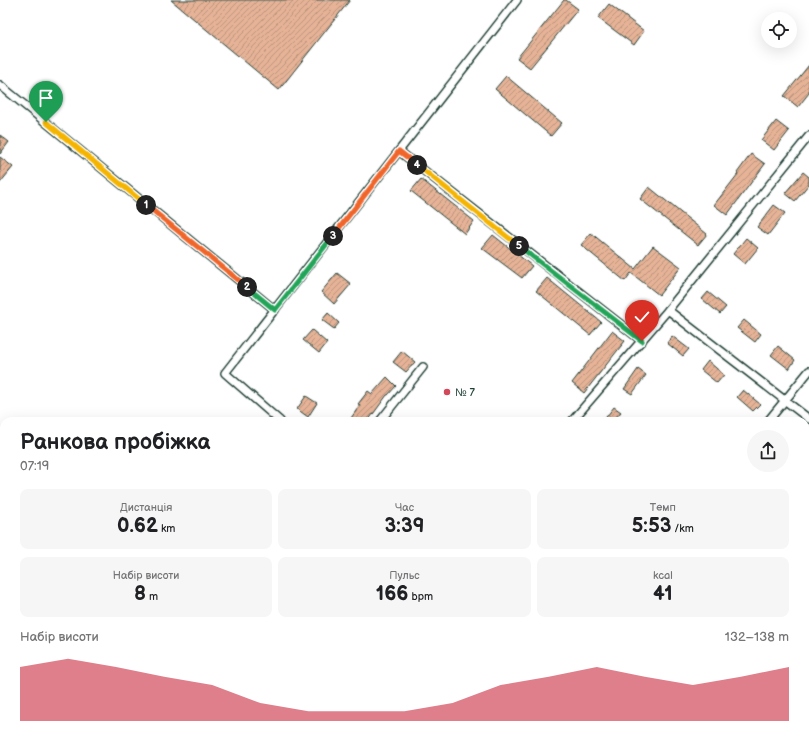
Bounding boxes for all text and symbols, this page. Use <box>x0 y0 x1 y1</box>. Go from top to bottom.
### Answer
map controls <box>761 12 797 48</box>
button: locate <box>761 12 797 48</box>
pin <box>29 81 63 122</box>
icon: arrive <box>35 87 57 109</box>
pin: 4 <box>407 155 427 175</box>
text: 4 <box>414 158 420 171</box>
pin: 1 <box>136 195 156 215</box>
text: 1 <box>144 198 148 211</box>
pin: 3 <box>323 226 343 246</box>
text: 3 <box>330 229 336 242</box>
pin: 5 <box>509 236 529 256</box>
text: 5 <box>516 239 522 252</box>
pin: 2 <box>237 277 257 297</box>
text: 2 <box>244 280 250 293</box>
pin <box>625 300 659 341</box>
icon: check <box>631 306 653 328</box>
place label: № 7 <box>455 386 475 399</box>
marker: № 7 <box>442 387 452 397</box>
text: Ранкова пробіжка <box>20 429 210 456</box>
button: share <box>747 430 789 472</box>
text: 07:19 <box>20 458 49 474</box>
text: Дистанція <box>120 501 172 514</box>
text: Час <box>395 501 414 514</box>
text: Темп <box>650 501 676 514</box>
text: 0.62 <box>117 514 158 538</box>
text: 3:39 <box>385 514 424 538</box>
text: 5:53 <box>632 514 671 538</box>
text: km <box>158 522 175 535</box>
text: /km <box>671 522 694 535</box>
text: Набір висоти <box>113 569 179 582</box>
text: Пульс <box>389 569 420 582</box>
text: kcal <box>653 569 673 582</box>
text: 8 <box>134 582 146 606</box>
text: 166 <box>376 582 409 606</box>
text: 41 <box>653 582 673 606</box>
text: m <box>146 590 158 603</box>
text: bpm <box>409 590 433 603</box>
text: Набір висоти <box>20 629 99 645</box>
text: 132–138 m <box>725 629 789 645</box>

